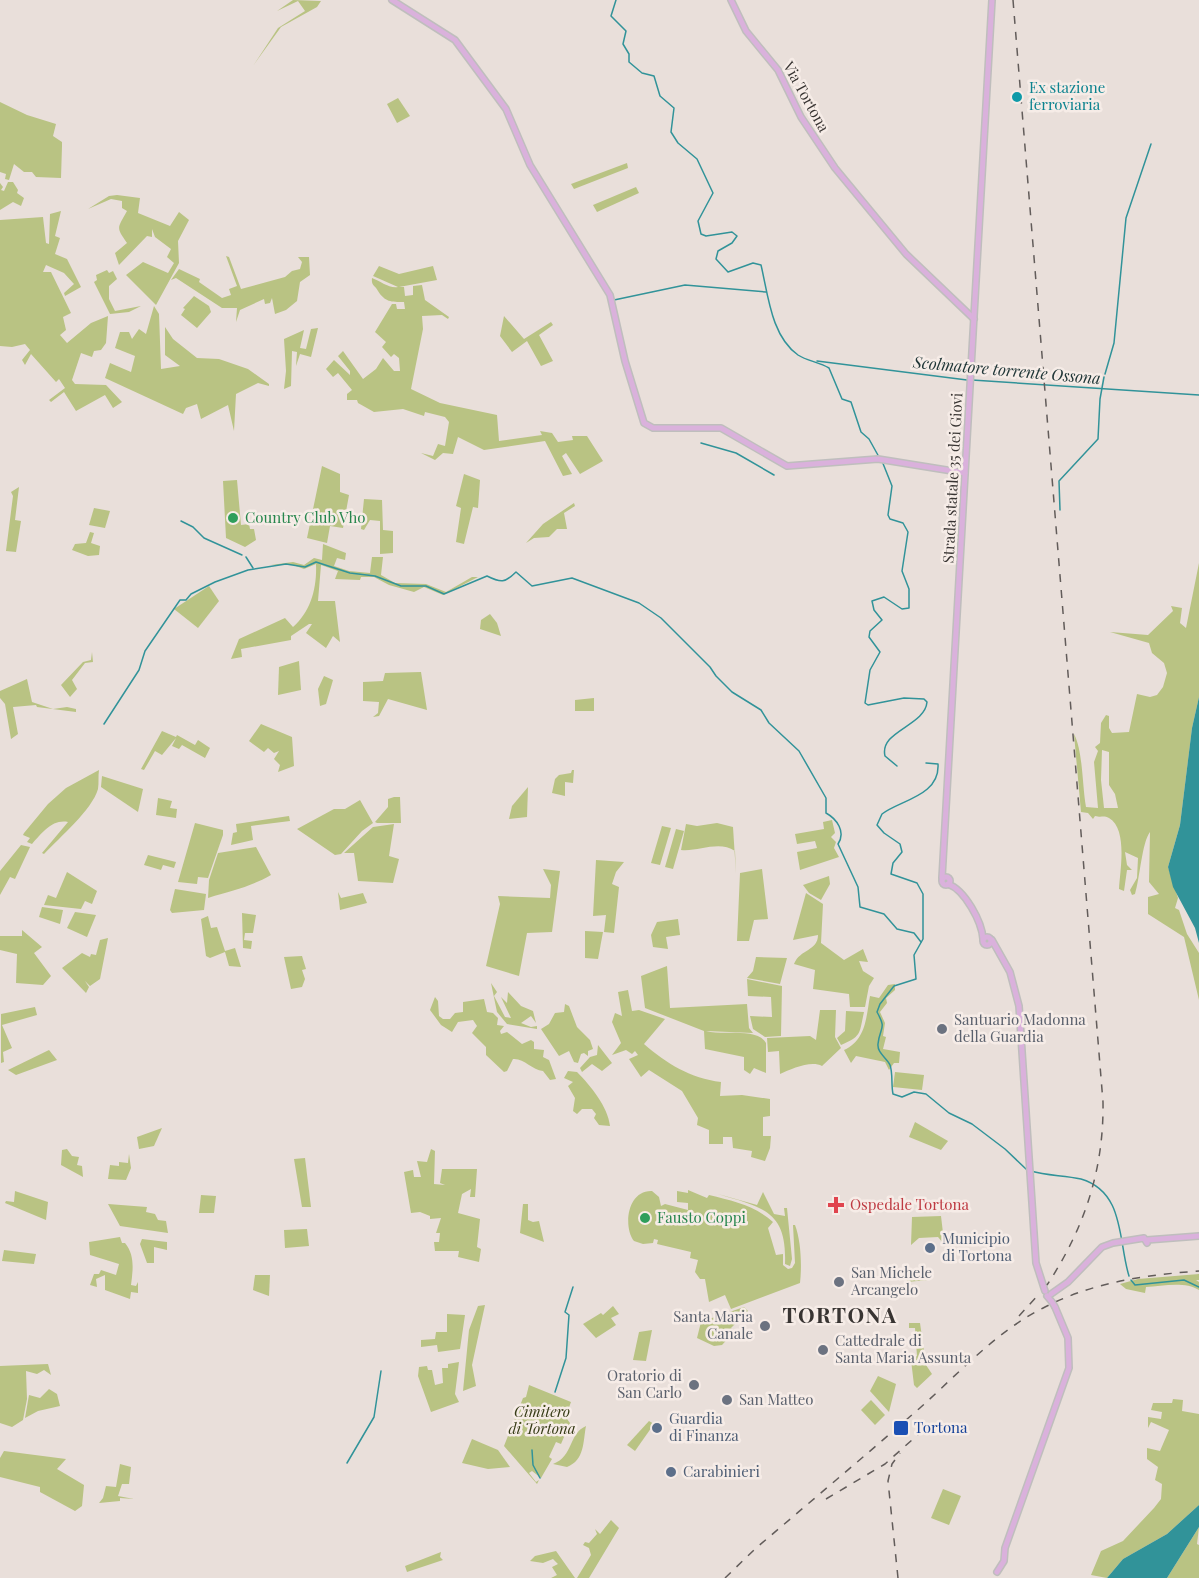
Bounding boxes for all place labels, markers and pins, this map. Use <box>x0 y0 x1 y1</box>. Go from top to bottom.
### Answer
place label: Ex stazione ferroviaria <box>1029 77 1105 114</box>
marker: Ex stazione ferroviaria <box>1010 90 1024 104</box>
place label: Country Club Vho <box>245 507 366 527</box>
marker: Country Club Vho <box>226 511 240 525</box>
place label: Santuario Madonna della Guardia <box>954 1009 1086 1046</box>
marker: Santuario Madonna della Guardia <box>935 1022 949 1036</box>
place label: Ospedale Tortona <box>850 1194 969 1214</box>
marker: Ospedale Tortona <box>827 1196 845 1214</box>
place label: Fausto Coppi <box>657 1207 746 1227</box>
marker: Fausto Coppi <box>638 1211 652 1225</box>
place label: Municipio di Tortona <box>942 1228 1013 1265</box>
marker: Municipio di Tortona <box>923 1241 937 1255</box>
place label: San Michele Arcangelo <box>850 1262 932 1299</box>
marker: San Michele Arcangelo <box>832 1275 846 1289</box>
place label: Santa Maria Canale <box>673 1306 754 1343</box>
marker: Santa Maria Canale <box>758 1319 772 1333</box>
place label: Cattedrale di Santa Maria Assunta <box>835 1330 972 1367</box>
marker: Cattedrale di Santa Maria Assunta <box>816 1343 830 1357</box>
place label: Oratorio di San Carlo <box>607 1365 683 1402</box>
marker: Oratorio di San Carlo <box>687 1378 701 1392</box>
place label: San Matteo <box>739 1389 814 1409</box>
marker: San Matteo <box>720 1393 734 1407</box>
place label: Guardia di Finanza <box>669 1408 739 1445</box>
place label: Tortona <box>914 1417 968 1437</box>
marker: Tortona <box>892 1419 910 1437</box>
marker: Guardia di Finanza <box>650 1421 664 1435</box>
place label: Carabinieri <box>683 1461 760 1481</box>
marker: Carabinieri <box>664 1465 678 1479</box>

